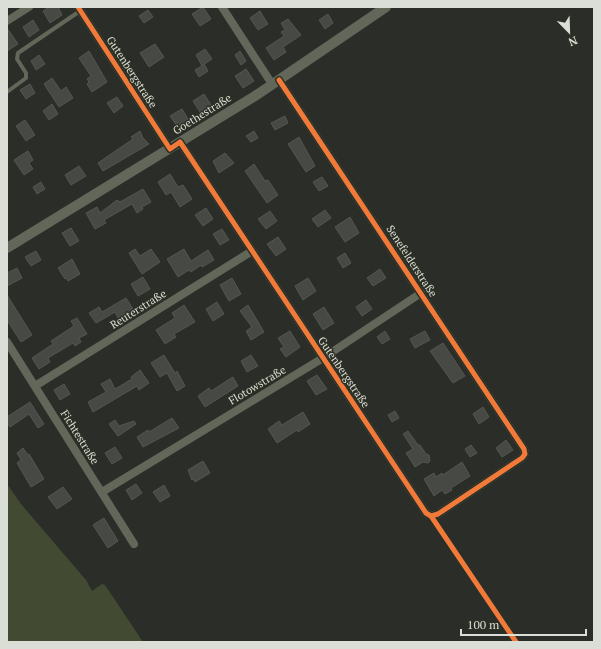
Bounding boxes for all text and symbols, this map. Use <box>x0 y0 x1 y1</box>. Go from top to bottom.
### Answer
north arrow <box>549 12 589 52</box>
street label: Gutenbergstraße <box>104 33 161 111</box>
text: N <box>566 33 579 50</box>
street label: Goethestraße <box>170 90 234 138</box>
street label: Senefelderstraße <box>384 222 441 300</box>
street label: Reuterstraße <box>107 286 169 332</box>
street label: Gutenbergstraße <box>315 334 373 411</box>
street label: Flotowstraße <box>226 362 289 408</box>
street label: Fichtestraße <box>58 407 103 467</box>
scale bar <box>461 611 586 637</box>
text: 100 m <box>467 617 500 632</box>

